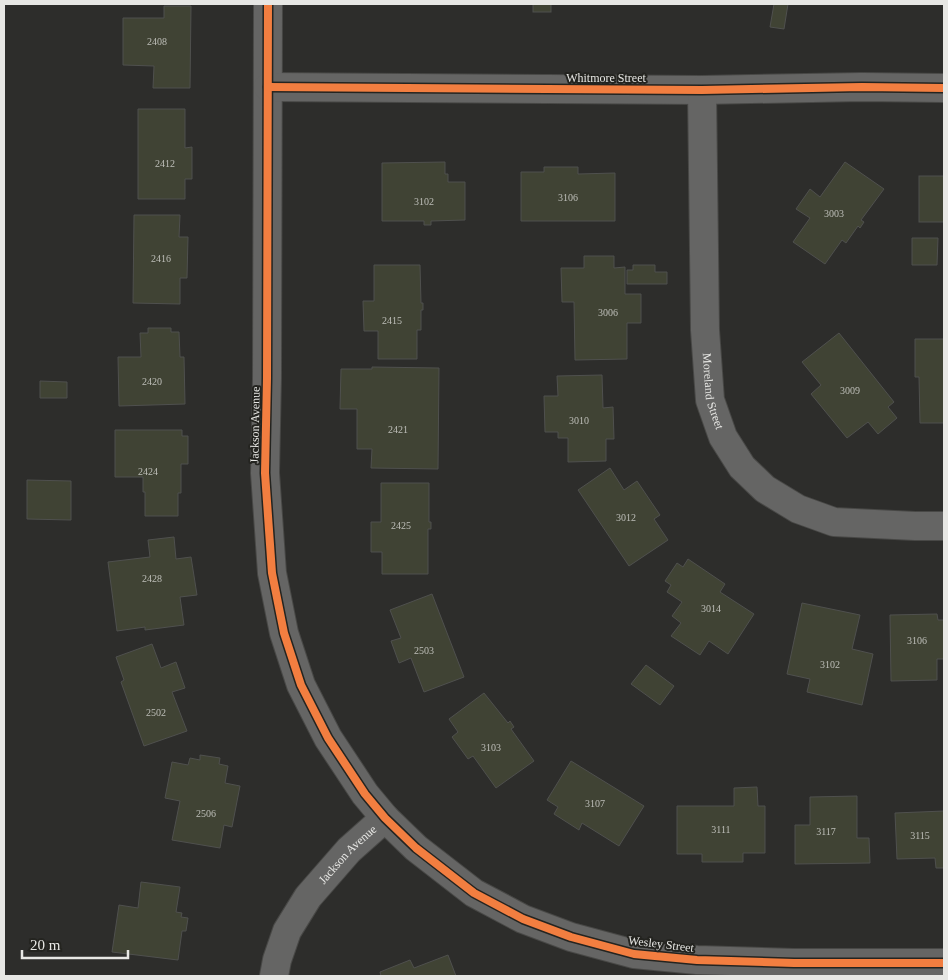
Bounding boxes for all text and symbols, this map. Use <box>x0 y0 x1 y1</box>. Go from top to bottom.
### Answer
house number: 2408 <box>147 36 167 47</box>
street label: Whitmore Street <box>566 71 646 85</box>
house number: 2412 <box>155 158 175 169</box>
house number: 3106 <box>558 192 578 203</box>
house number: 3102 <box>414 196 434 207</box>
house number: 3003 <box>824 208 844 219</box>
house number: 2416 <box>151 253 171 264</box>
house number: 3006 <box>598 307 618 318</box>
house number: 2415 <box>382 315 402 326</box>
street label: Moreland Street <box>700 353 727 432</box>
house number: 2420 <box>142 376 162 387</box>
house number: 3009 <box>840 385 860 396</box>
street label: Jackson Avenue <box>247 387 263 463</box>
house number: 3010 <box>569 415 589 426</box>
house number: 2421 <box>388 424 408 435</box>
house number: 2424 <box>138 466 158 477</box>
house number: 3012 <box>616 512 636 523</box>
house number: 2425 <box>391 520 411 531</box>
house number: 2428 <box>142 573 162 584</box>
house number: 3014 <box>701 603 721 614</box>
house number: 3106 <box>907 635 927 646</box>
house number: 2503 <box>414 645 434 656</box>
house number: 3102 <box>820 659 840 670</box>
house number: 2502 <box>146 707 166 718</box>
house number: 3103 <box>481 742 501 753</box>
house number: 3107 <box>585 798 605 809</box>
house number: 2506 <box>196 808 216 819</box>
street label: Jackson Avenue <box>316 822 379 887</box>
house number: 3111 <box>711 824 731 835</box>
house number: 3117 <box>816 826 836 837</box>
house number: 3115 <box>910 830 930 841</box>
scale bar <box>22 928 129 960</box>
street label: Wesley Street <box>627 933 695 955</box>
text: 20 m <box>30 937 61 953</box>

